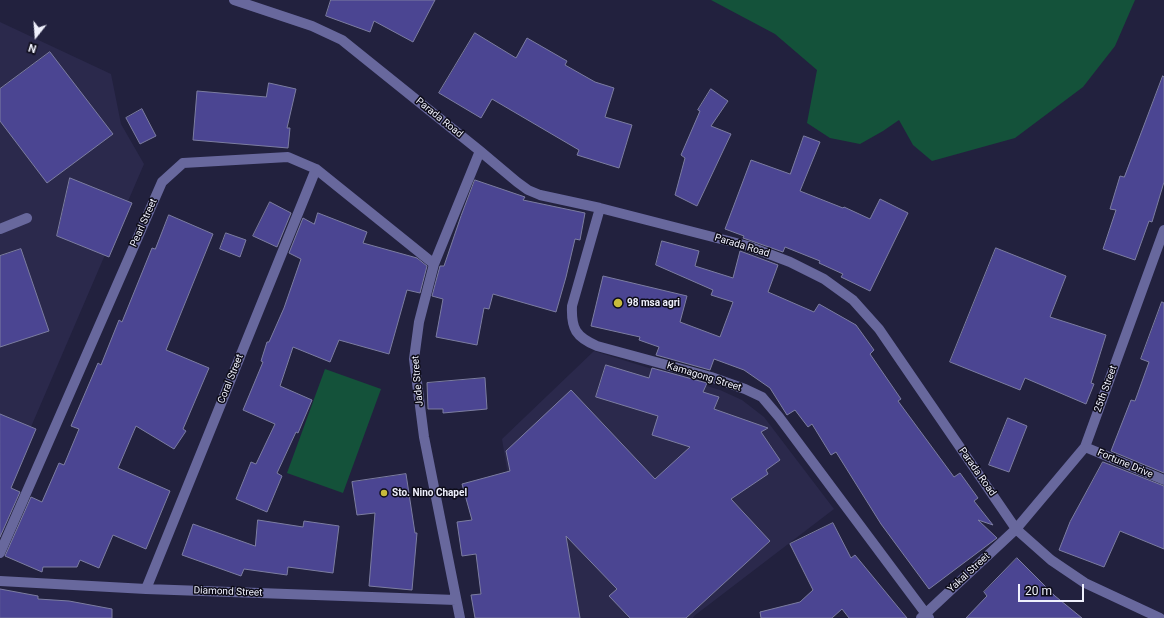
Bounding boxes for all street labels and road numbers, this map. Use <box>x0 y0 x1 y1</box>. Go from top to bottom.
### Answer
street label: Parada Road <box>413 95 465 141</box>
street label: Pearl Street <box>128 197 160 249</box>
street label: Parada Road <box>713 232 771 260</box>
street label: Coral Street <box>216 353 246 405</box>
street label: Jade Street <box>410 355 426 407</box>
street label: Kamagong Street <box>665 360 743 394</box>
street label: 25th Street <box>1092 364 1120 414</box>
street label: Parada Road <box>956 445 998 499</box>
street label: Fortune Drive <box>1095 447 1155 481</box>
street label: Yakal Street <box>946 551 992 595</box>
street label: Diamond Street <box>193 585 263 599</box>

